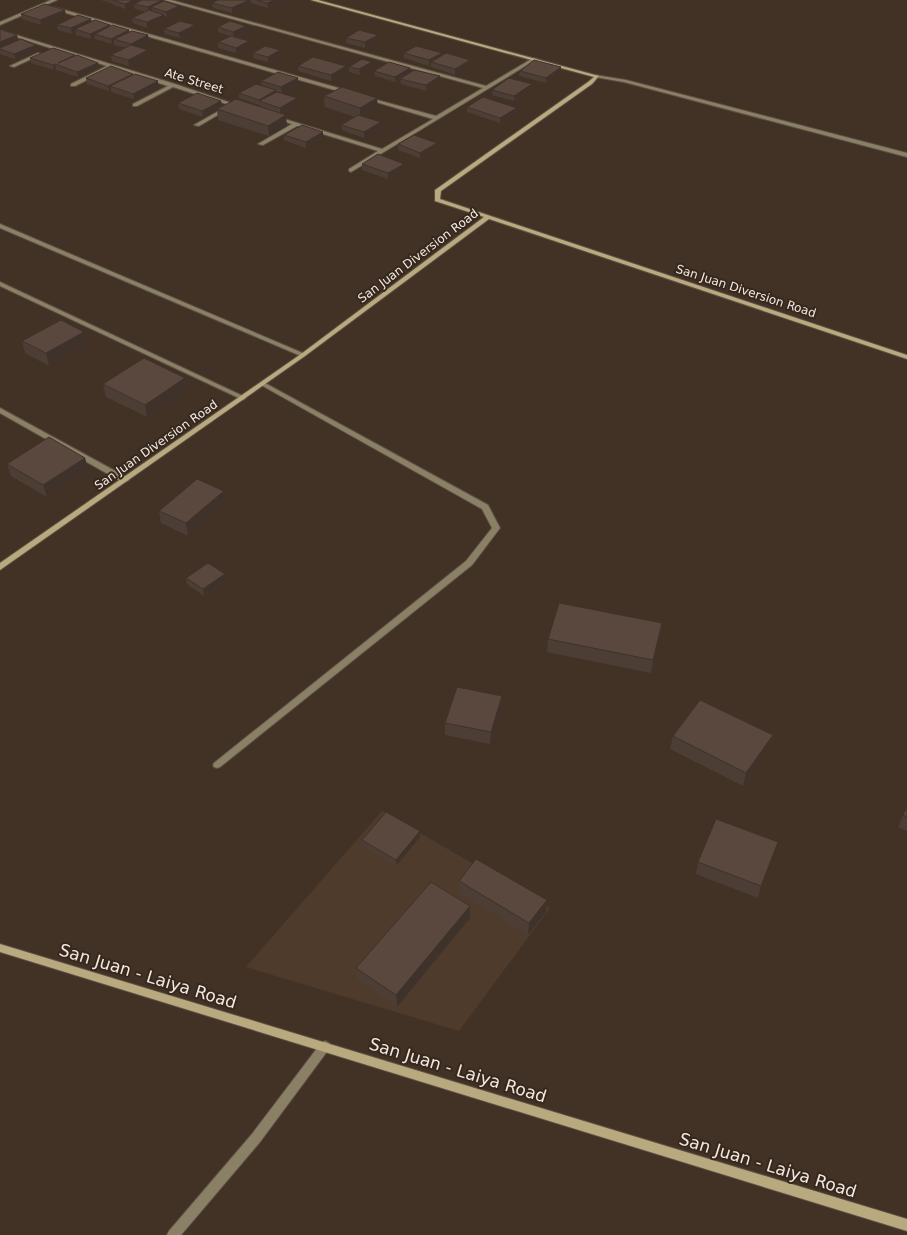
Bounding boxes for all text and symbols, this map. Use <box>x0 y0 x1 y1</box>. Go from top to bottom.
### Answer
street label: Ate Street <box>163 65 225 97</box>
street label: San Juan Diversion Road <box>355 206 481 306</box>
street label: San Juan Diversion Road <box>674 262 818 320</box>
street label: San Juan Diversion Road <box>92 397 220 493</box>
street label: San Juan - Laiya Road <box>57 939 239 1013</box>
street label: San Juan - Laiya Road <box>367 1033 549 1107</box>
street label: San Juan - Laiya Road <box>677 1128 859 1202</box>

